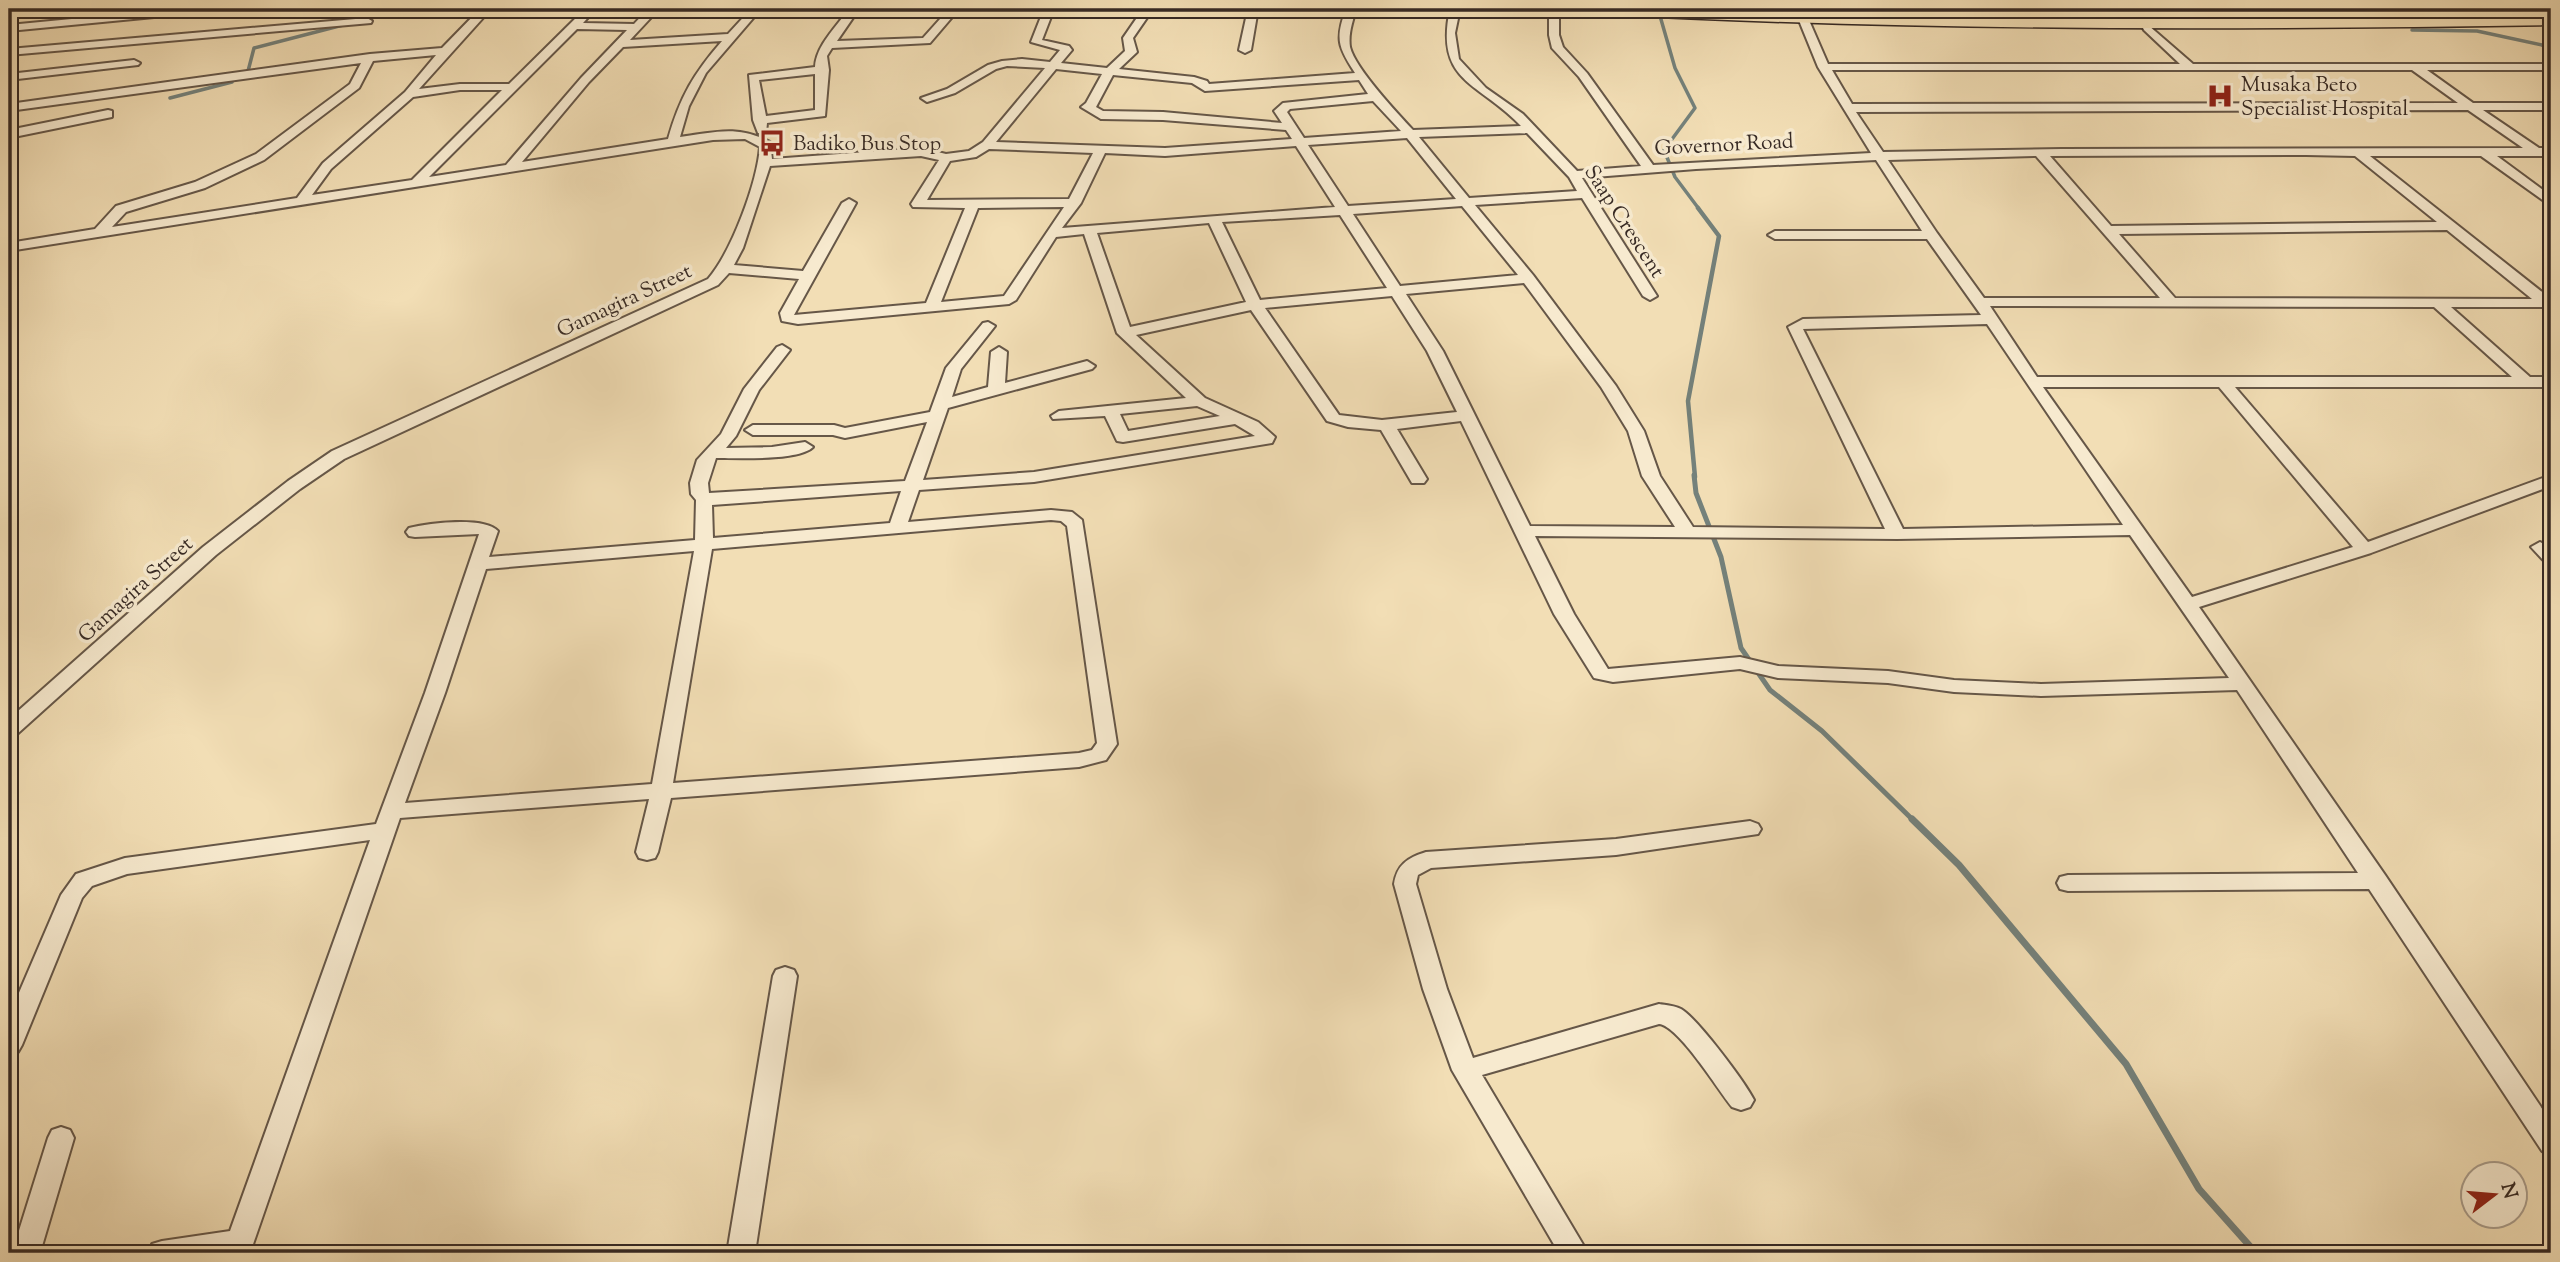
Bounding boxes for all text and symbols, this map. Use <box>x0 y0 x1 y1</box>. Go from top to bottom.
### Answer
place label: Musaka Beto Specialist Hospital <box>2241 71 2409 125</box>
hospital icon: Musaka Beto Specialist Hospital <box>2205 81 2235 111</box>
street label: Governor Road <box>1654 127 1795 165</box>
bus stop icon: Badiko Bus Stop <box>757 128 787 158</box>
place label: Badiko Bus Stop <box>793 130 941 160</box>
street label: Saap Crescent <box>1576 160 1671 284</box>
street label: Gamagira Street <box>552 257 697 346</box>
street label: Gamagira Street <box>72 530 201 650</box>
north arrow <box>2458 1160 2528 1230</box>
text: N <box>2493 1180 2523 1202</box>

